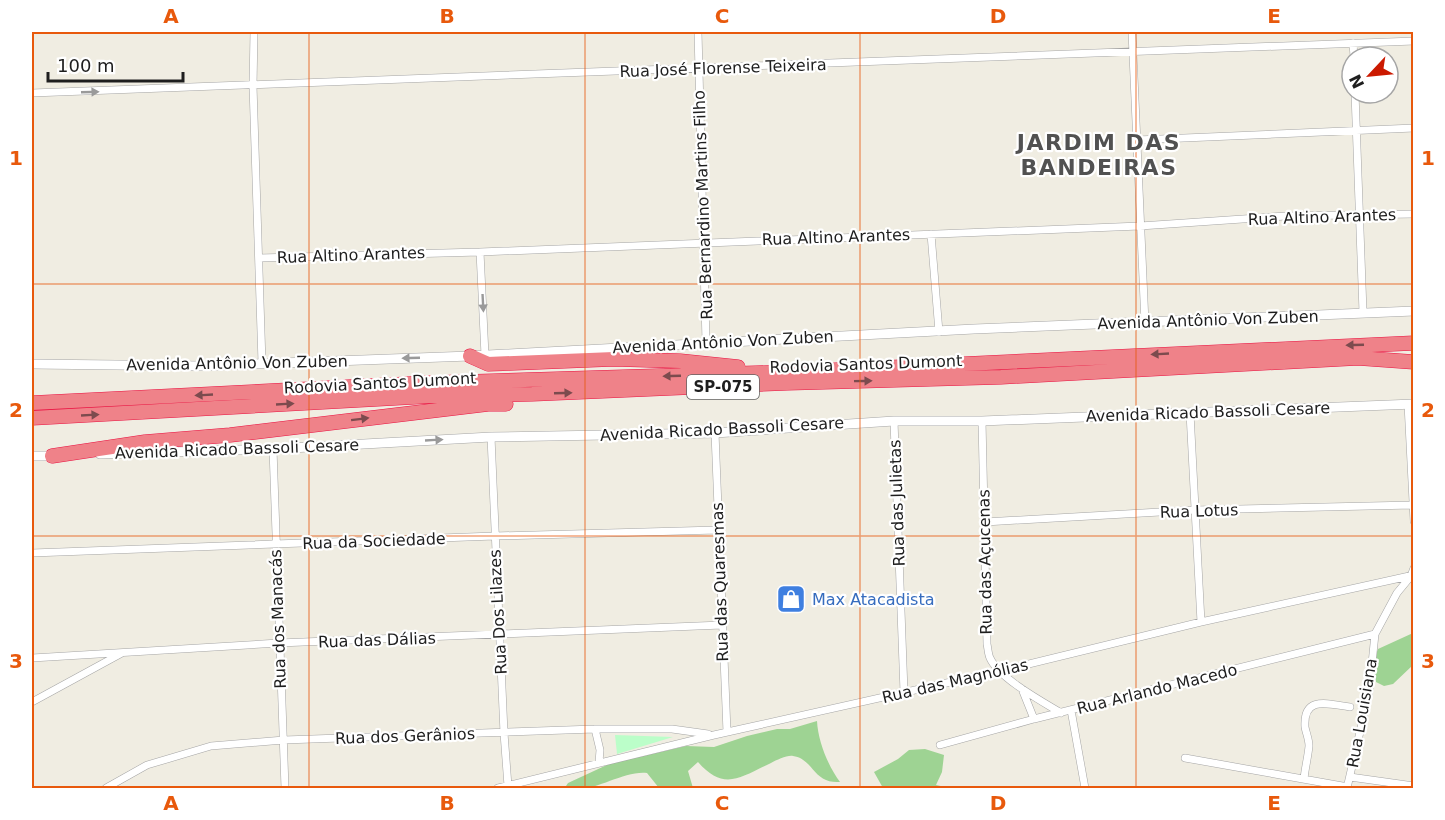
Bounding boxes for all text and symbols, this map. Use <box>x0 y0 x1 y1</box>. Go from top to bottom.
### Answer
text: A <box>163 4 179 28</box>
text: B <box>439 4 455 28</box>
text: C <box>715 4 729 28</box>
text: D <box>990 4 1006 28</box>
text: E <box>1267 4 1281 28</box>
scale bar <box>48 45 183 83</box>
north arrow <box>1340 45 1400 105</box>
text: 100 m <box>57 55 115 76</box>
street label: Rua José Florense Teixeira <box>619 55 827 81</box>
text: N <box>1345 71 1368 92</box>
one-way arrow <box>80 87 99 96</box>
street label: Rua Bernardino Martins Filho <box>689 90 717 320</box>
district label: JARDIM DAS BANDEIRAS <box>1015 130 1181 180</box>
text: 1 <box>9 146 23 170</box>
text: 1 <box>1421 146 1435 170</box>
street label: Rua Altino Arantes <box>1247 205 1397 229</box>
street label: Rua Altino Arantes <box>761 225 911 249</box>
street label: Rua Altino Arantes <box>276 243 426 267</box>
one-way arrow <box>478 294 487 313</box>
street label: Avenida Antônio Von Zuben <box>1097 307 1319 333</box>
street label: Avenida Antônio Von Zuben <box>612 327 834 357</box>
one-way arrow <box>1346 340 1365 349</box>
one-way arrow <box>1151 350 1170 359</box>
street label: Rodovia Santos Dumont <box>769 351 963 377</box>
street label: Avenida Antônio Von Zuben <box>126 352 348 374</box>
one-way arrow <box>402 353 421 363</box>
street label: Rodovia Santos Dumont <box>283 368 477 398</box>
one-way arrow <box>663 371 682 381</box>
road number: SP-075 <box>687 375 759 399</box>
one-way arrow <box>854 376 873 385</box>
one-way arrow <box>554 389 573 398</box>
one-way arrow <box>195 390 214 399</box>
text: 2 <box>9 398 23 422</box>
street label: Avenida Ricado Bassoli Cesare <box>1085 398 1331 426</box>
text: 2 <box>1421 398 1435 422</box>
one-way arrow <box>275 400 294 409</box>
one-way arrow <box>80 410 99 419</box>
street label: Avenida Ricado Bassoli Cesare <box>599 413 845 445</box>
one-way arrow <box>351 414 370 424</box>
street label: Avenida Ricado Bassoli Cesare <box>114 435 360 463</box>
one-way arrow <box>424 435 443 445</box>
street label: Rua das Julietas <box>885 439 909 567</box>
street label: Rua das Açucenas <box>974 489 996 635</box>
street label: Rua Lotus <box>1159 500 1239 522</box>
street label: Rua das Quaresmas <box>708 502 732 662</box>
street label: Rua da Sociedade <box>302 529 446 553</box>
street label: Rua dos Manacás <box>266 549 290 689</box>
street label: Rua Dos Lilazes <box>485 549 511 675</box>
shop icon: Max Atacadista <box>775 583 807 615</box>
place label: Max Atacadista <box>812 590 935 609</box>
street label: Rua das Dálias <box>318 628 436 652</box>
text: 3 <box>9 649 23 673</box>
text: 3 <box>1421 649 1435 673</box>
street label: Rua das Magnólias <box>880 655 1030 707</box>
street label: Rua Louisiana <box>1343 657 1381 769</box>
street label: Rua Arlando Macedo <box>1075 660 1239 718</box>
street label: Rua dos Gerânios <box>335 724 475 748</box>
text: A <box>163 791 179 815</box>
text: B <box>439 791 455 815</box>
text: C <box>715 791 729 815</box>
text: D <box>990 791 1006 815</box>
text: E <box>1267 791 1281 815</box>

